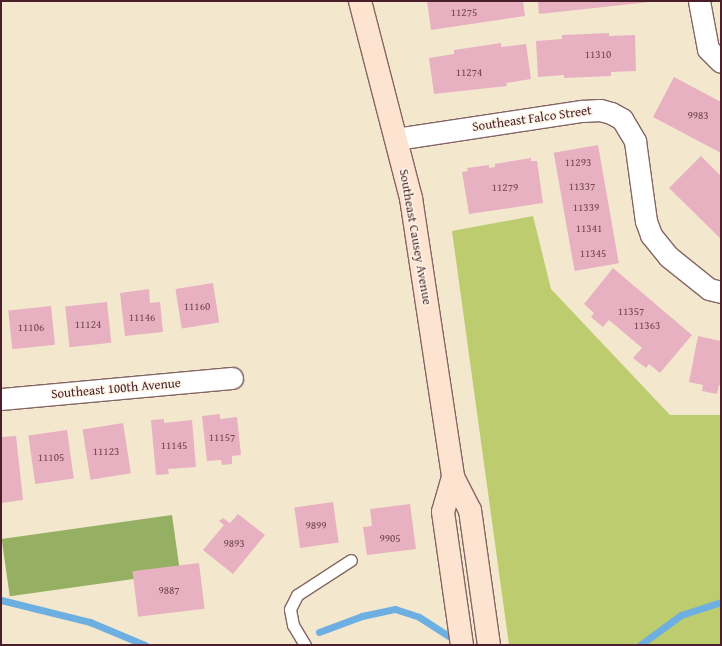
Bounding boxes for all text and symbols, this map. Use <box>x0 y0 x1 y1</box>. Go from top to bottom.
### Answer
house number: 11275 <box>451 5 477 19</box>
house number: 11310 <box>585 47 611 61</box>
house number: 11274 <box>456 65 482 79</box>
street label: Southeast Falco Street <box>471 103 593 135</box>
house number: 9983 <box>687 108 709 122</box>
house number: 11293 <box>565 155 591 169</box>
street label: Southeast Causey Avenue <box>395 168 435 306</box>
house number: 11337 <box>569 179 595 193</box>
house number: 11279 <box>492 180 518 194</box>
house number: 11339 <box>573 200 599 214</box>
house number: 11341 <box>576 221 602 235</box>
house number: 11345 <box>580 246 606 260</box>
house number: 11160 <box>184 299 210 313</box>
house number: 11357 <box>618 304 644 318</box>
house number: 11146 <box>129 310 155 324</box>
house number: 11124 <box>75 317 101 331</box>
house number: 11363 <box>634 318 660 332</box>
house number: 11106 <box>18 320 44 334</box>
street label: Southeast 100th Avenue <box>50 376 182 402</box>
house number: 11157 <box>209 430 235 444</box>
house number: 11145 <box>161 438 187 452</box>
house number: 11123 <box>93 444 119 458</box>
house number: 11105 <box>38 450 64 464</box>
house number: 9899 <box>305 518 327 532</box>
house number: 9905 <box>379 531 401 545</box>
house number: 9893 <box>223 536 245 550</box>
house number: 9887 <box>158 583 180 597</box>

